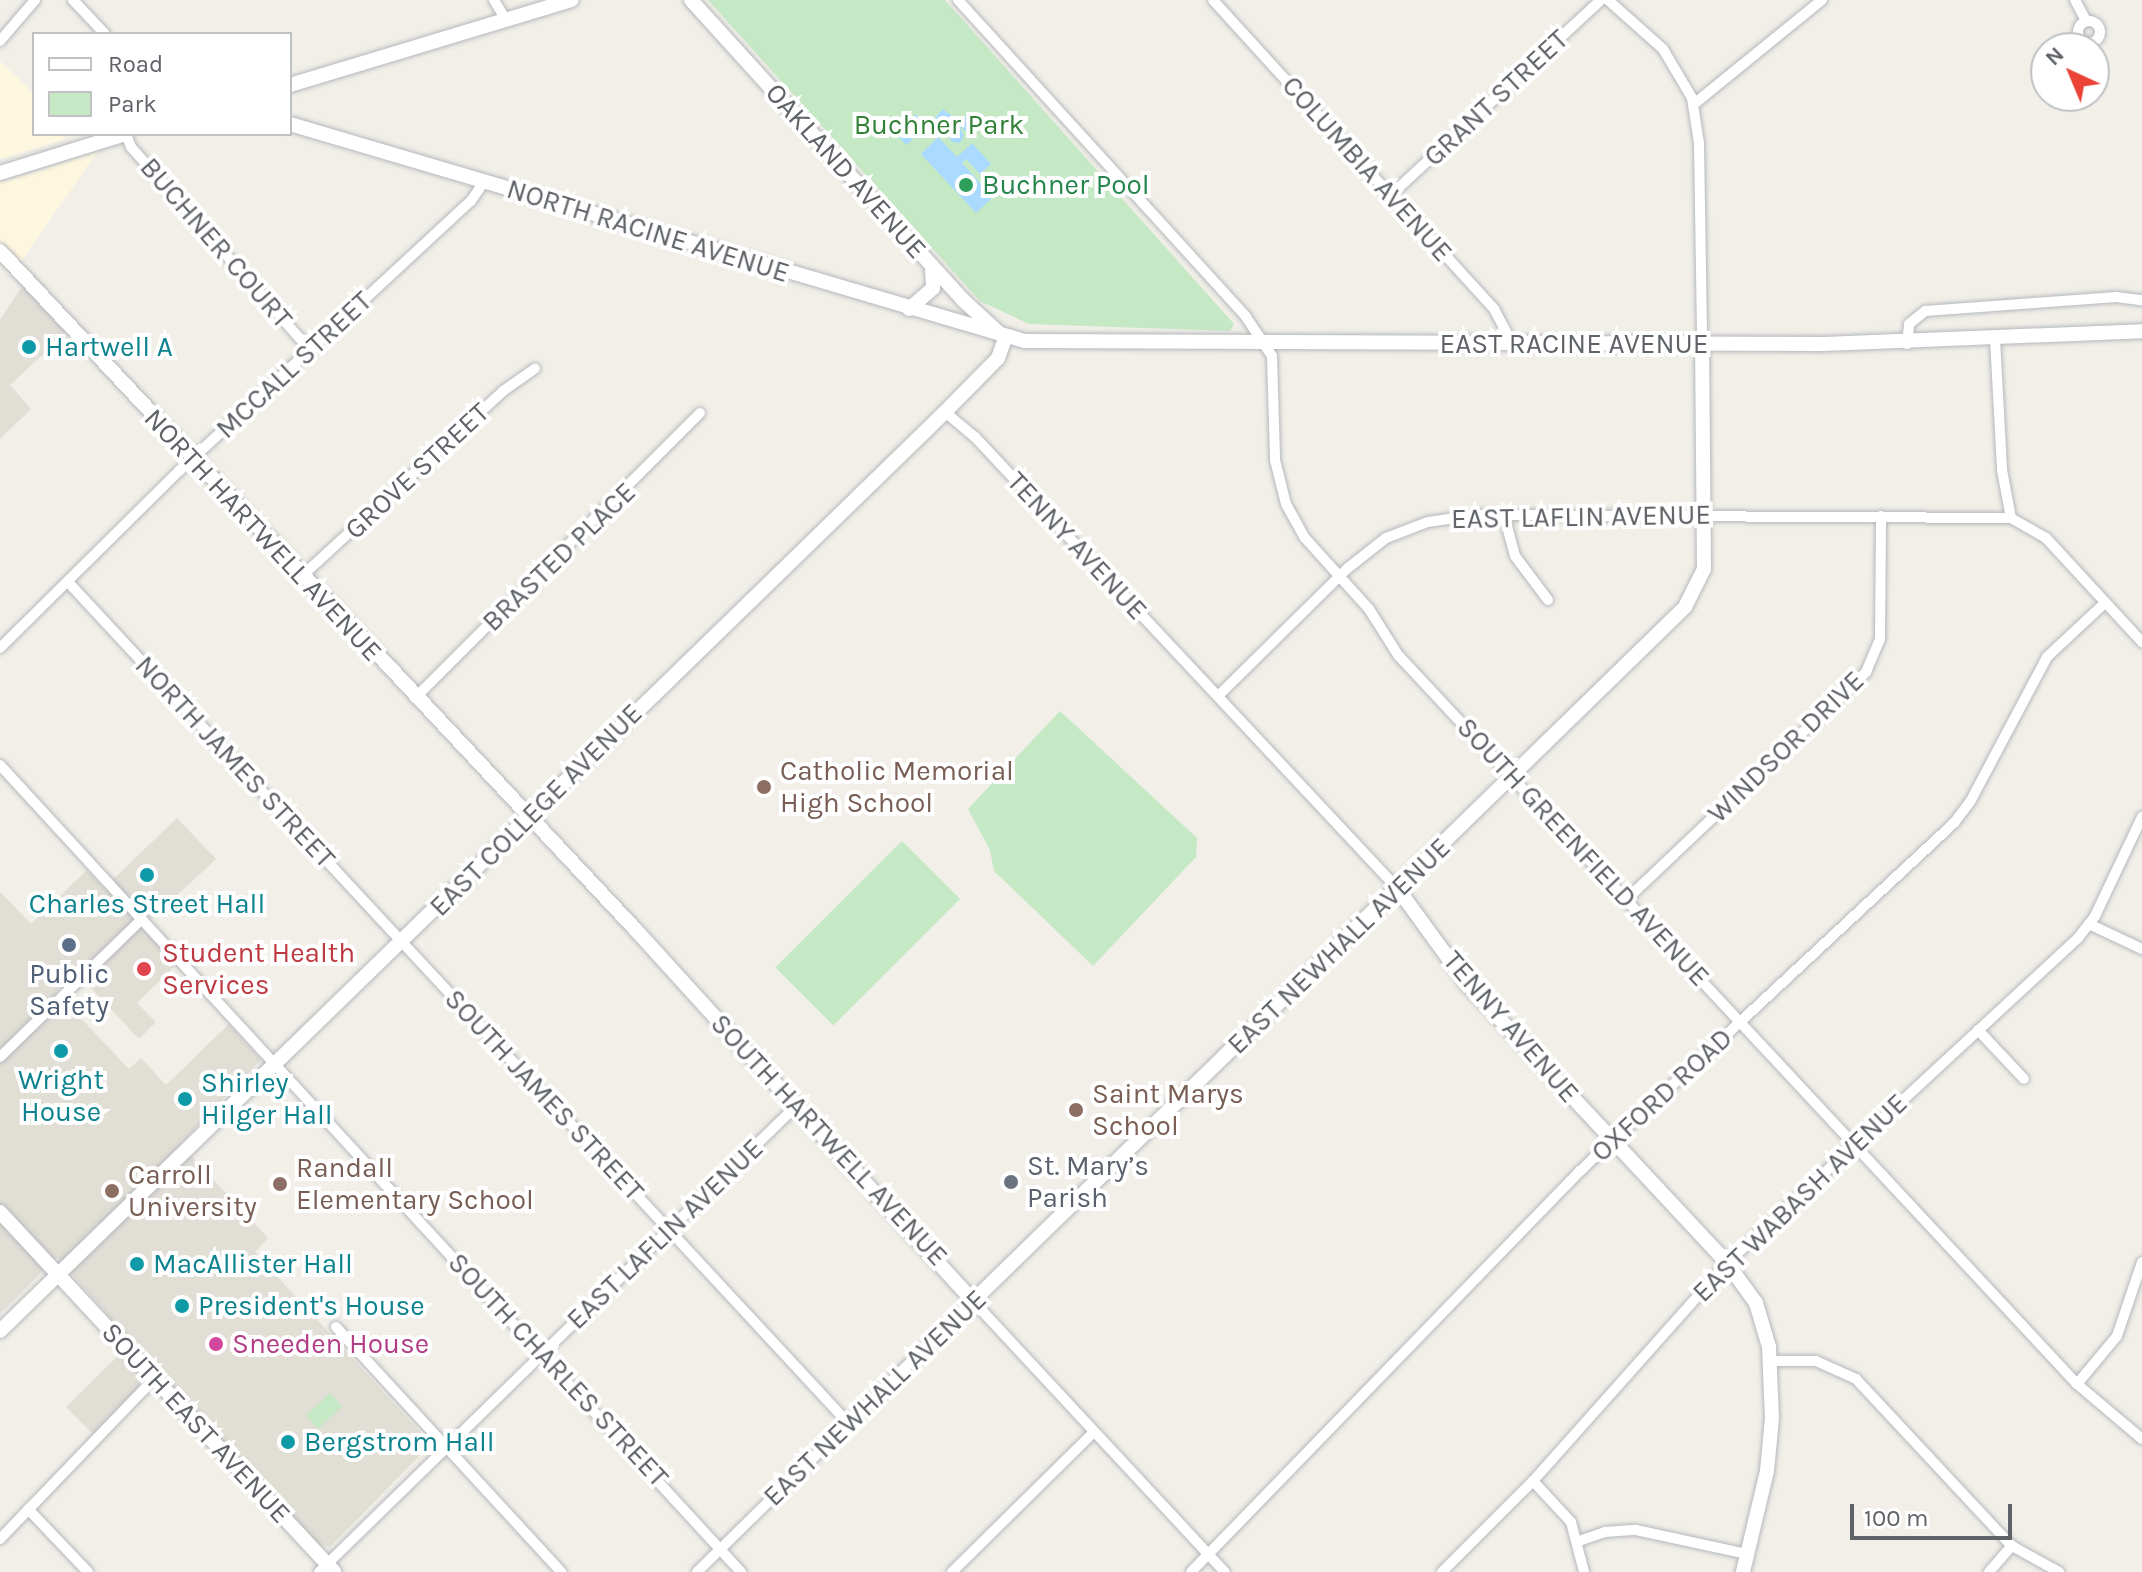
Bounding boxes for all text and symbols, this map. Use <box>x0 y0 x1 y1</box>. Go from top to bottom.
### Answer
street label: GRANT STREET <box>1417 23 1575 173</box>
legend <box>32 32 292 136</box>
north arrow <box>2030 32 2110 112</box>
text: N <box>2040 41 2069 71</box>
text: Road <box>108 50 163 78</box>
street label: COLUMBIA AVENUE <box>1275 69 1459 269</box>
street label: OAKLAND AVENUE <box>758 76 934 266</box>
text: Park <box>108 90 157 118</box>
park label: Buchner Park <box>854 108 1024 142</box>
street label: BUCHNER COURT <box>133 151 299 335</box>
place label: Buchner Pool <box>982 168 1150 202</box>
street label: NORTH RACINE AVENUE <box>503 172 793 290</box>
marker: Buchner Pool <box>957 176 975 194</box>
street label: MCCALL STREET <box>209 284 379 446</box>
street label: EAST RACINE AVENUE <box>1439 327 1709 361</box>
place label: Hartwell A <box>45 330 173 364</box>
marker: Hartwell A <box>20 338 38 356</box>
street label: GROVE STREET <box>338 396 496 546</box>
street label: NORTH HARTWELL AVENUE <box>137 402 389 668</box>
street label: TENNY AVENUE <box>1000 465 1154 627</box>
street label: BRASTED PLACE <box>475 475 643 639</box>
street label: EAST LAFLIN AVENUE <box>1451 498 1711 536</box>
street label: NORTH JAMES STREET <box>128 649 342 875</box>
street label: WINDSOR DRIVE <box>1701 664 1871 830</box>
street label: EAST COLLEGE AVENUE <box>423 697 649 923</box>
street label: SOUTH GREENFIELD AVENUE <box>1450 711 1716 993</box>
place label: Catholic Memorial High School <box>780 754 1014 820</box>
marker: Catholic Memorial High School <box>755 778 773 796</box>
street label: EAST NEWHALL AVENUE <box>1221 831 1457 1061</box>
marker: Charles Street Hall <box>138 866 156 884</box>
place label: Charles Street Hall <box>29 887 265 921</box>
marker: Public Safety <box>60 936 78 954</box>
place label: Student Health Services <box>162 936 355 1002</box>
street label: TENNY AVENUE <box>1436 944 1586 1110</box>
place label: Public Safety <box>29 957 109 1023</box>
marker: Student Health Services <box>133 958 155 980</box>
street label: SOUTH JAMES STREET <box>437 982 651 1208</box>
street label: SOUTH HARTWELL AVENUE <box>703 1007 955 1273</box>
street label: OXFORD ROAD <box>1585 1021 1739 1169</box>
marker: Wright House <box>52 1042 70 1060</box>
place label: Wright House <box>18 1063 104 1129</box>
place label: Shirley Hilger Hall <box>201 1066 333 1132</box>
place label: Saint Marys School <box>1092 1077 1244 1143</box>
street label: EAST WABASH AVENUE <box>1686 1087 1914 1309</box>
marker: Shirley Hilger Hall <box>176 1090 194 1108</box>
marker: Saint Marys School <box>1067 1101 1085 1119</box>
street label: EAST LAFLIN AVENUE <box>560 1132 770 1336</box>
place label: St. Mary’s Parish <box>1027 1149 1149 1215</box>
place label: Randall Elementary School <box>296 1151 534 1217</box>
place label: Carroll University <box>128 1158 257 1224</box>
marker: St. Mary’s Parish <box>1002 1173 1020 1191</box>
marker: Randall Elementary School <box>271 1175 289 1193</box>
marker: Carroll University <box>103 1182 121 1200</box>
street label: SOUTH CHARLES STREET <box>441 1246 675 1494</box>
place label: MacAllister Hall <box>153 1247 353 1281</box>
marker: MacAllister Hall <box>128 1255 146 1273</box>
street label: EAST NEWHALL AVENUE <box>757 1283 993 1513</box>
place label: President's House <box>198 1289 425 1323</box>
marker: President's House <box>173 1297 191 1315</box>
street label: SOUTH EAST AVENUE <box>94 1316 298 1530</box>
place label: Sneeden House <box>232 1327 429 1361</box>
marker: Sneeden House <box>207 1335 225 1353</box>
place label: Bergstrom Hall <box>304 1425 495 1459</box>
marker: Bergstrom Hall <box>279 1433 297 1451</box>
scale bar <box>1854 1488 2016 1538</box>
text: 100 m <box>1864 1504 1929 1532</box>

